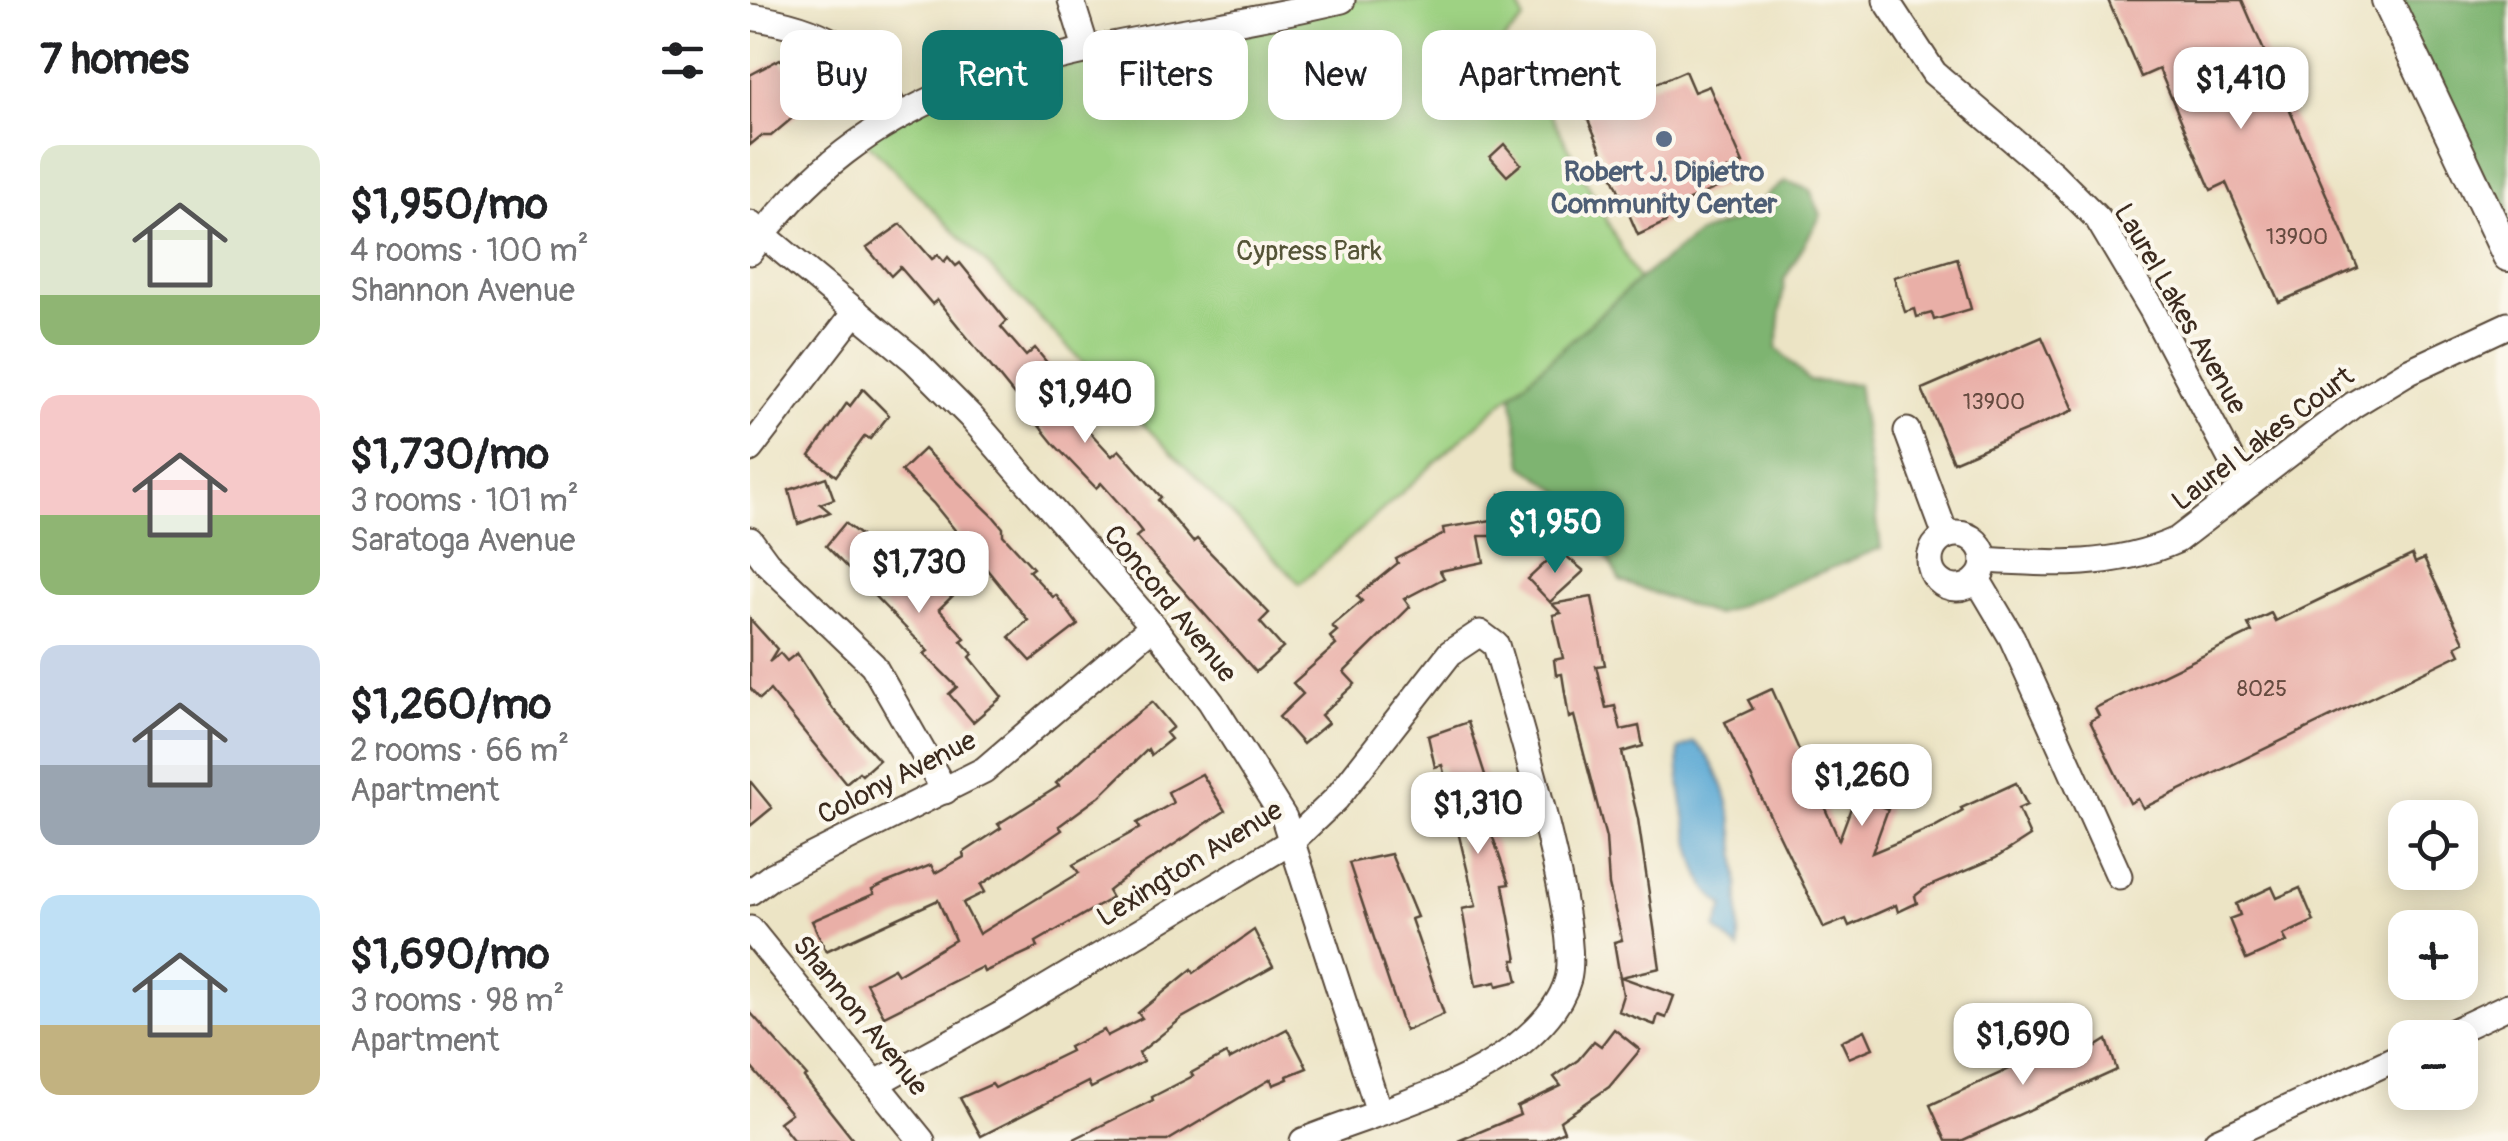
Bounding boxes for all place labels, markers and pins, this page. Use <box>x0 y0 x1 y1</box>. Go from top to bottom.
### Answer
pin: $1,410 <box>2160 47 2322 132</box>
marker: Robert J. Dipietro Community Center <box>1653 128 1675 150</box>
place label: Robert J. Dipietro Community Center <box>1551 155 1778 222</box>
pin: $1,940 <box>1004 361 1166 446</box>
pin: $1,950 <box>1474 491 1636 576</box>
pin: $1,730 <box>838 531 1000 616</box>
pin: $1,260 <box>1781 744 1943 829</box>
pin: $1,310 <box>1397 772 1559 857</box>
pin: $1,690 <box>1942 1003 2104 1088</box>

